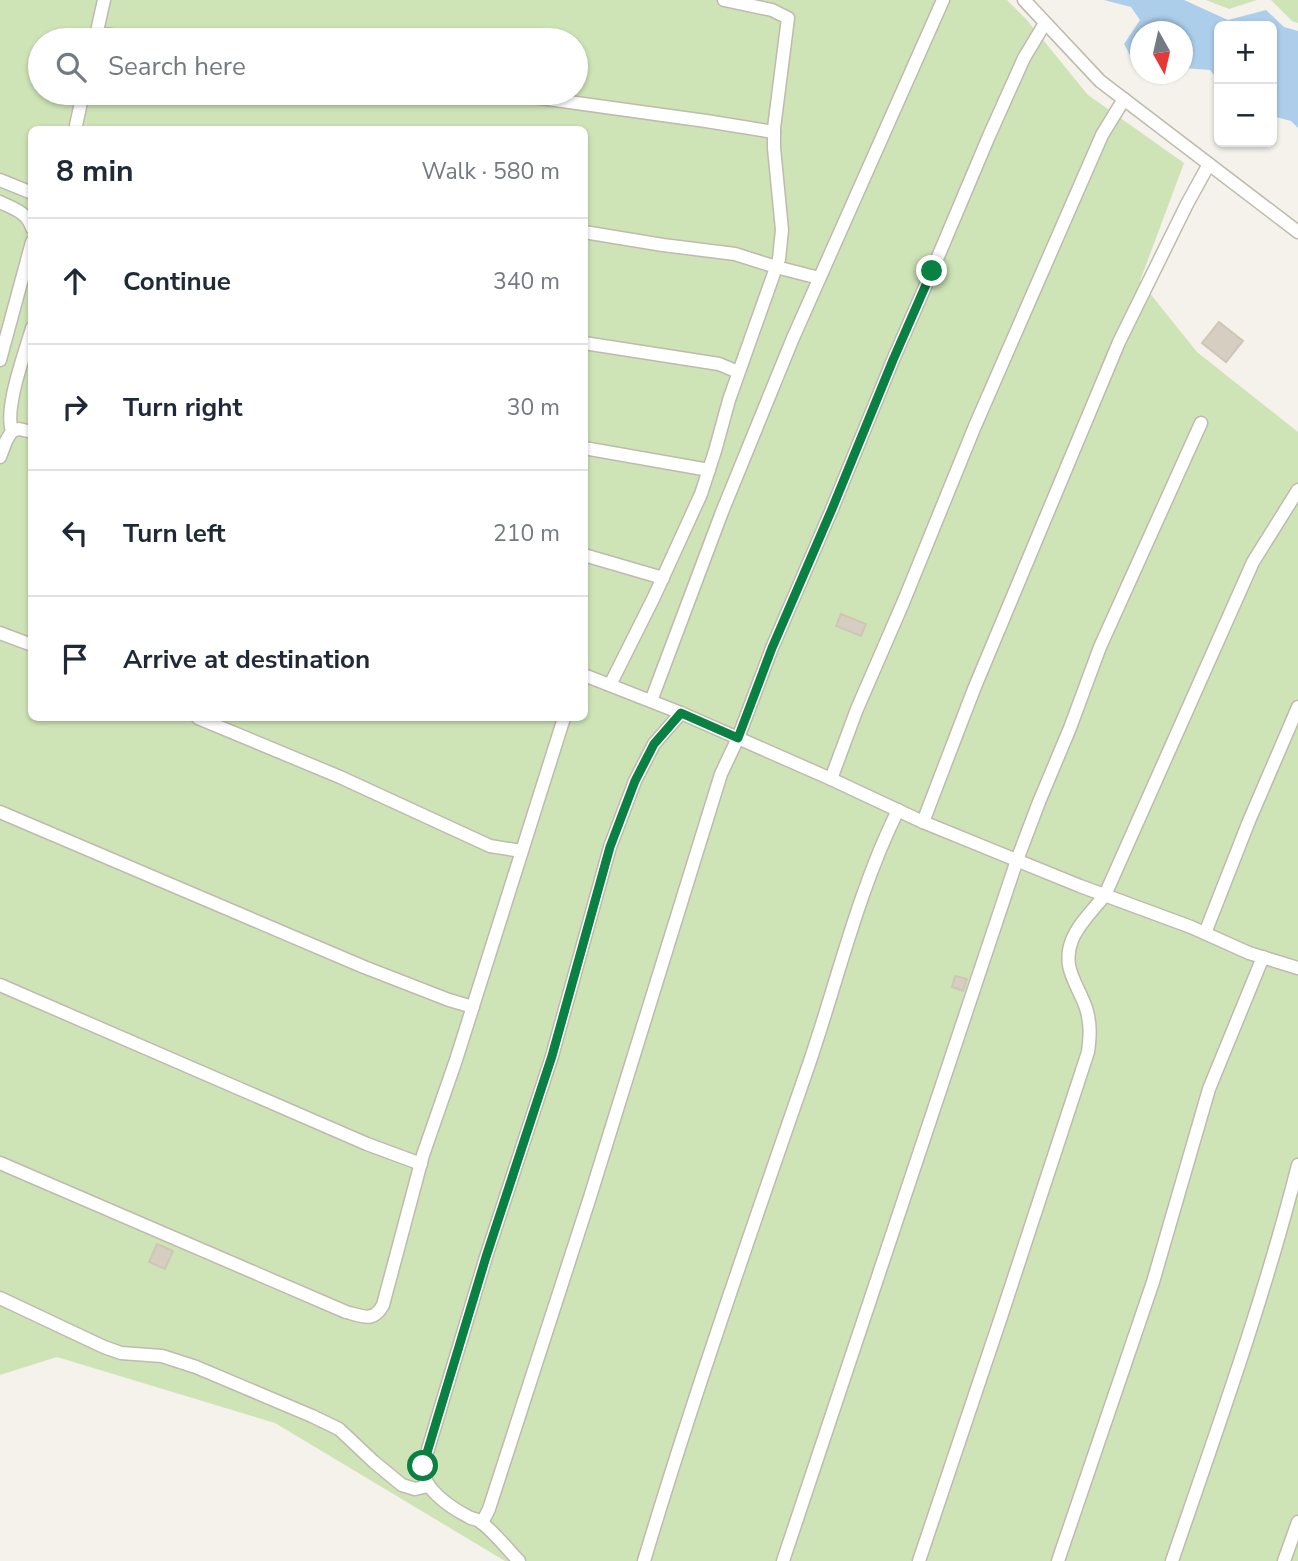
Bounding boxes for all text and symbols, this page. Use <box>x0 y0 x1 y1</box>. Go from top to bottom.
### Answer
north arrow <box>1130 21 1193 84</box>
map controls <box>1214 21 1277 147</box>
button: + <box>1214 21 1277 84</box>
search box <box>28 28 588 105</box>
icon: search <box>52 48 90 86</box>
text: Search here <box>108 49 246 84</box>
button: − <box>1214 84 1277 147</box>
text: 8 min <box>56 151 134 192</box>
text: Walk · 580 m <box>421 156 560 187</box>
route end <box>916 255 947 286</box>
icon: ahead <box>56 262 94 300</box>
text: Continue <box>123 264 231 299</box>
text: 340 m <box>493 266 560 297</box>
icon: right <box>56 388 94 426</box>
text: Turn right <box>123 390 242 425</box>
text: 30 m <box>507 392 560 423</box>
icon: left <box>56 514 94 552</box>
text: Turn left <box>123 516 226 551</box>
text: 210 m <box>493 518 560 549</box>
icon: arrive <box>56 640 94 678</box>
text: Arrive at destination <box>123 642 370 677</box>
route start <box>407 1450 438 1481</box>

